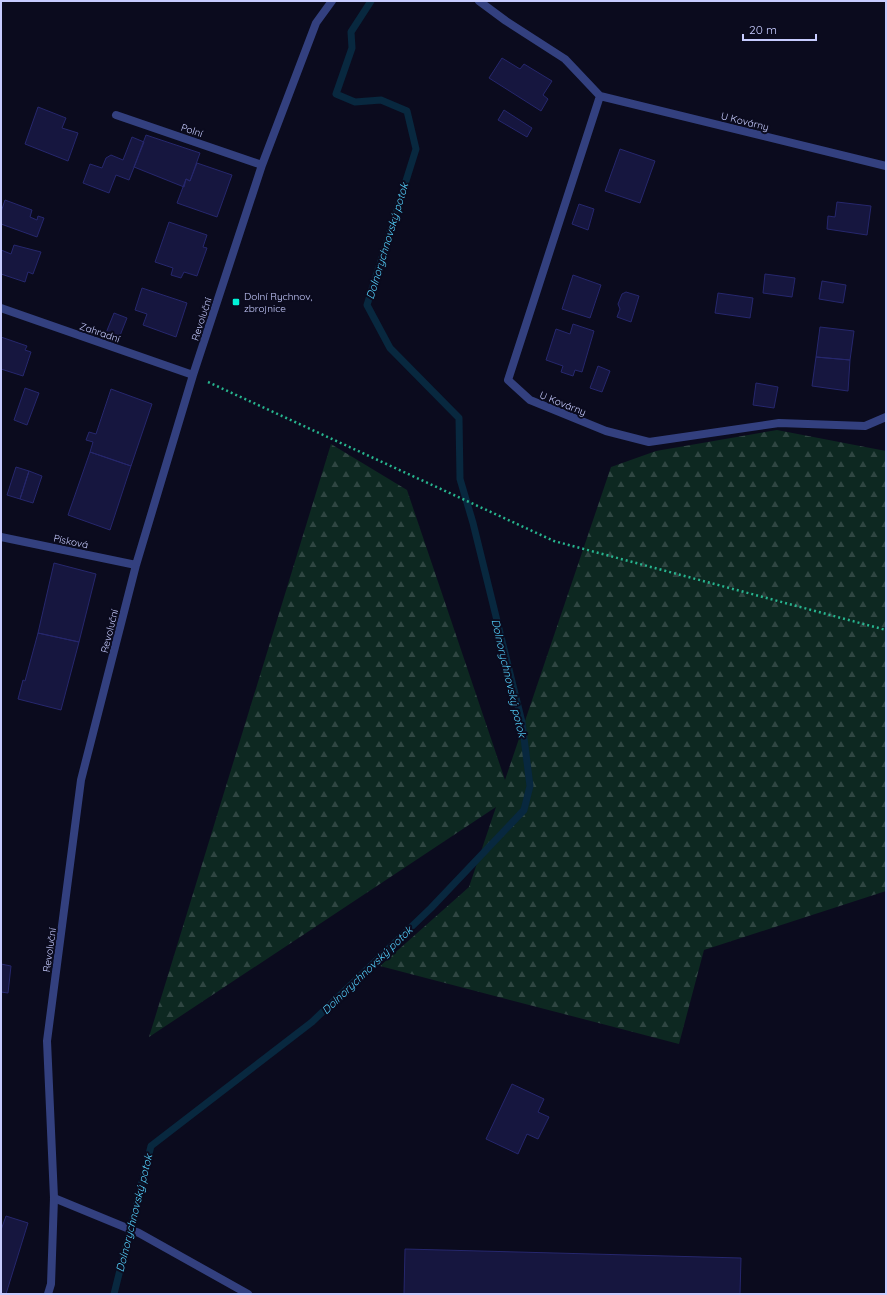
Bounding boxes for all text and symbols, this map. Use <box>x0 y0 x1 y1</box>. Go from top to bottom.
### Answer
scale bar <box>743 16 816 42</box>
text: 20 m <box>749 22 777 37</box>
street label: U Kovárny <box>720 109 770 134</box>
street label: Polní <box>179 121 205 140</box>
water label: Dolnorychnovský potok <box>363 180 412 301</box>
place label: Dolní Rychnov, zbrojnice <box>244 290 313 315</box>
street label: Revoluční <box>188 295 215 342</box>
marker: Dolní Rychnov, zbrojnice <box>231 297 241 307</box>
street label: Zahradní <box>78 319 123 346</box>
street label: U Kovárny <box>538 388 588 419</box>
street label: Písková <box>52 531 89 552</box>
street label: Revoluční <box>98 607 121 654</box>
water label: Dolnorychnovský potok <box>489 617 530 740</box>
water label: Dolnorychnovský potok <box>319 922 416 1017</box>
street label: Revoluční <box>40 926 59 973</box>
water label: Dolnorychnovský potok <box>113 1151 156 1273</box>

